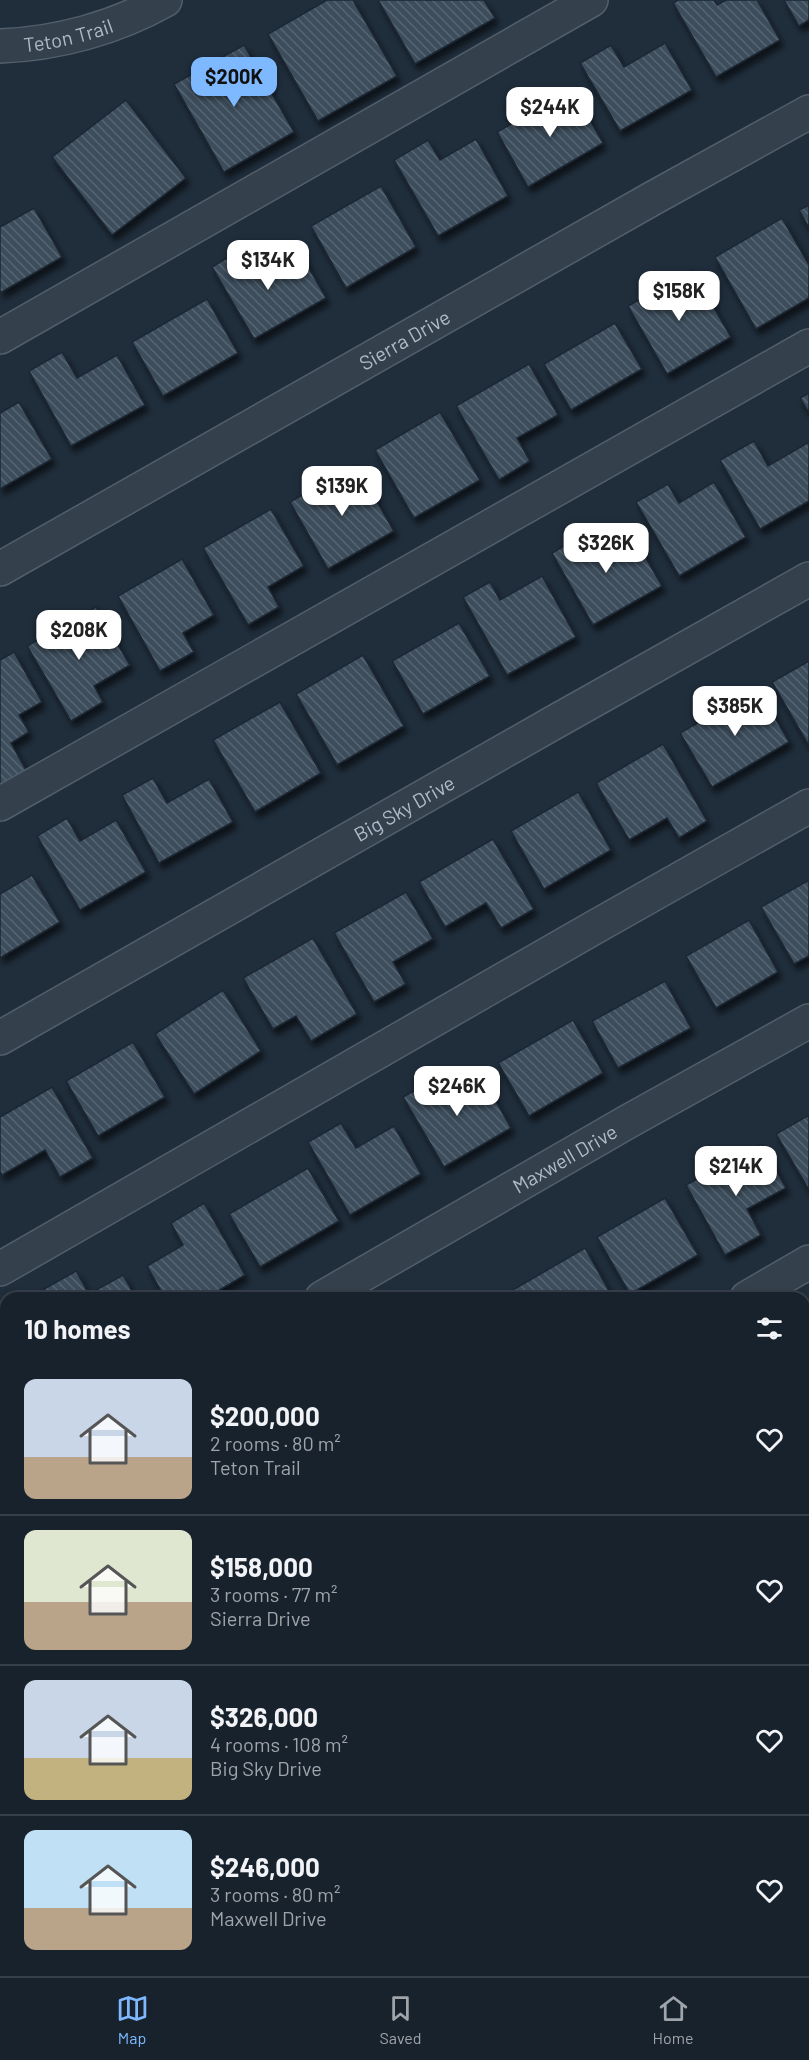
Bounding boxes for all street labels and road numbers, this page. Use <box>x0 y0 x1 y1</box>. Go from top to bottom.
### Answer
street label: Teton Trail <box>22 13 116 56</box>
street label: Sierra Drive <box>355 304 454 375</box>
street label: Big Sky Drive <box>349 770 459 846</box>
street label: Maxwell Drive <box>508 1119 621 1198</box>

